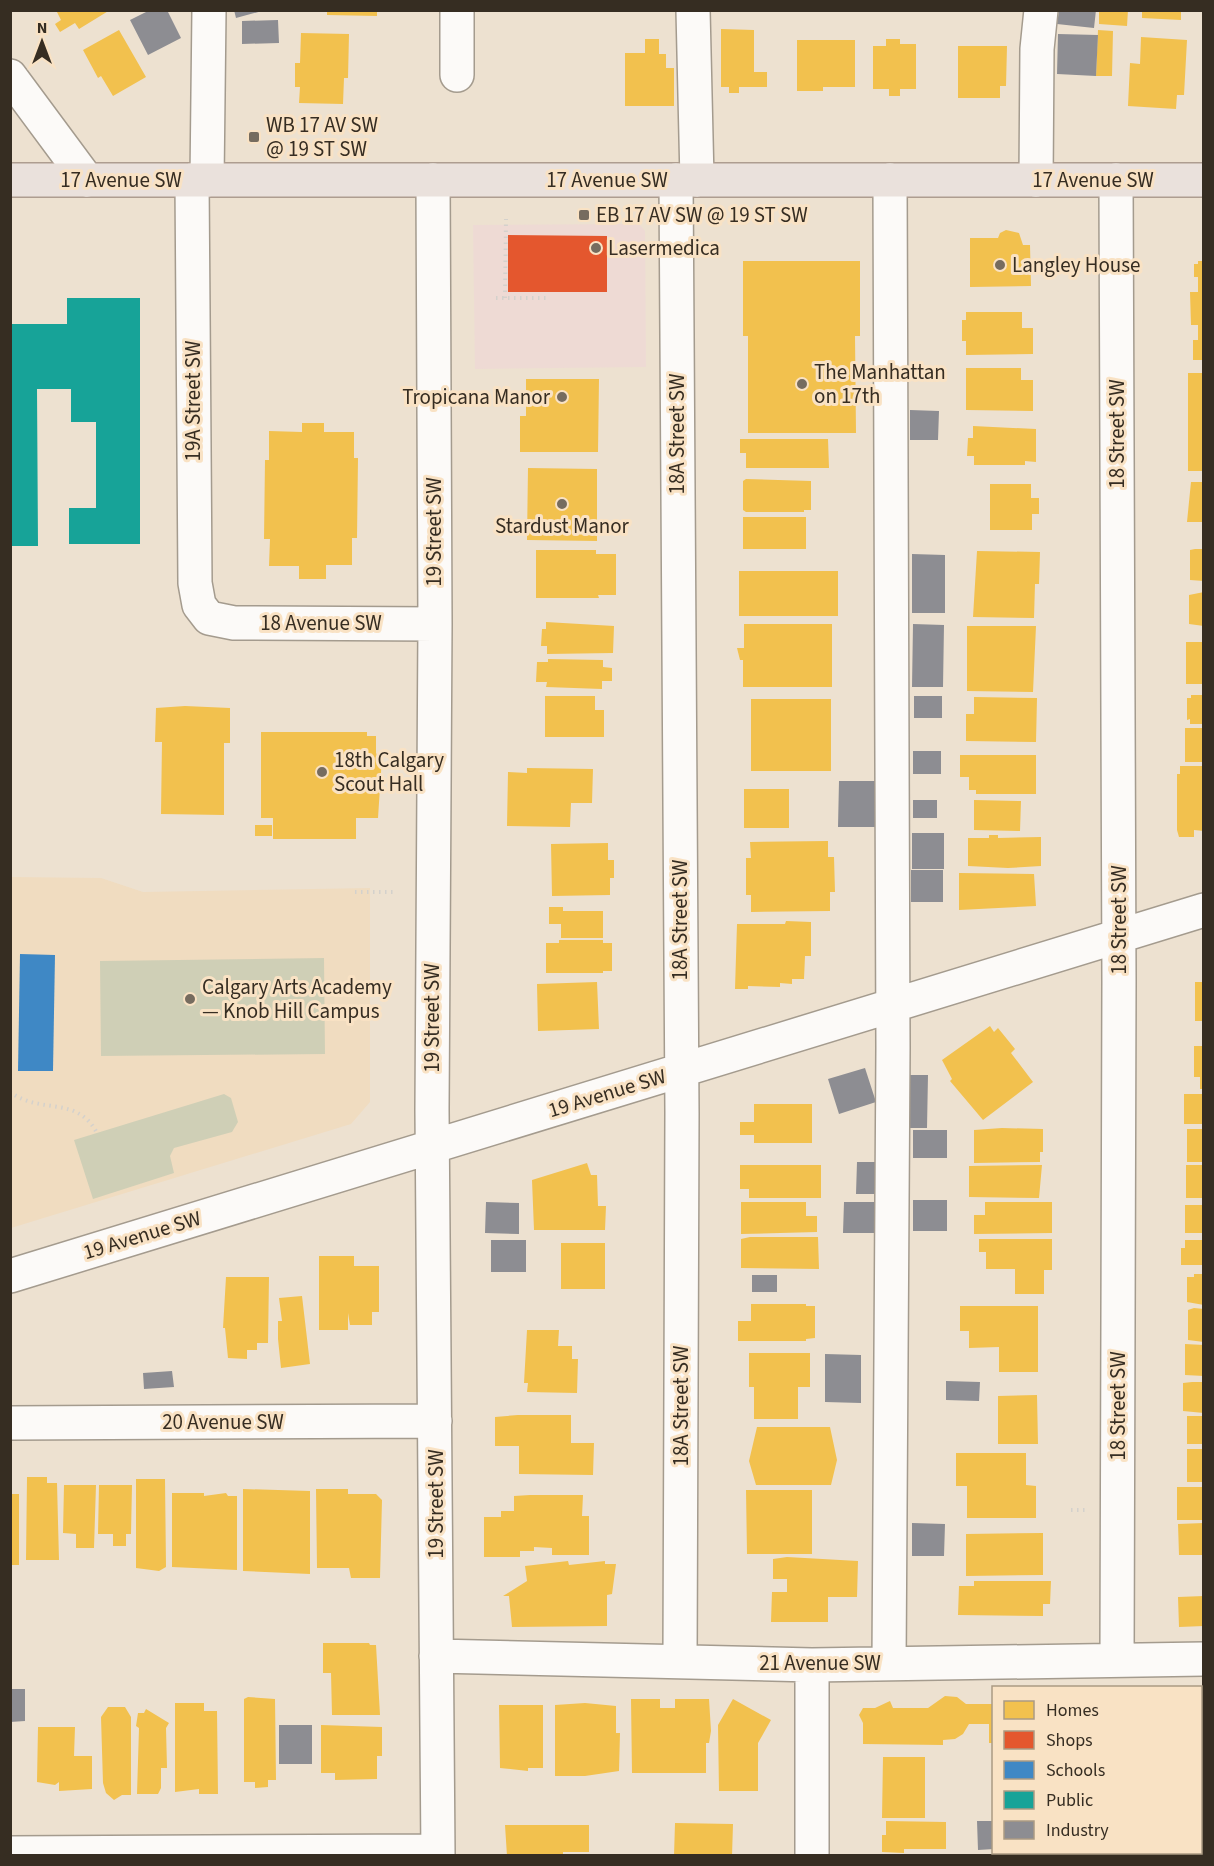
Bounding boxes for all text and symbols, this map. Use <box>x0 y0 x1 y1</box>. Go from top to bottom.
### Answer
north arrow <box>12 12 72 72</box>
text: N <box>37 17 47 39</box>
place label: WB 17 AV SW @ 19 ST SW <box>266 110 378 164</box>
marker: WB 17 AV SW @ 19 ST SW <box>247 130 261 144</box>
street label: 17 Avenue SW <box>60 165 182 195</box>
street label: 17 Avenue SW <box>546 165 668 195</box>
street label: 17 Avenue SW <box>1032 165 1154 195</box>
place label: EB 17 AV SW @ 19 ST SW <box>596 200 808 230</box>
marker: EB 17 AV SW @ 19 ST SW <box>577 208 591 222</box>
place label: Lasermedica <box>608 233 720 263</box>
marker: Lasermedica <box>589 241 603 255</box>
place label: Langley House <box>1012 250 1140 280</box>
marker: Langley House <box>993 258 1007 272</box>
street label: 19A Street SW <box>178 340 208 462</box>
place label: The Manhattan on 17th <box>814 357 946 411</box>
street label: 18A Street SW <box>662 373 692 495</box>
marker: The Manhattan on 17th <box>795 377 809 391</box>
street label: 18 Street SW <box>1102 379 1132 489</box>
place label: Tropicana Manor <box>402 382 551 412</box>
marker: Tropicana Manor <box>555 390 569 404</box>
street label: 19 Street SW <box>419 477 449 587</box>
marker: Stardust Manor <box>555 497 569 511</box>
place label: Stardust Manor <box>495 511 630 541</box>
street label: 18 Avenue SW <box>260 608 382 638</box>
place label: 18th Calgary Scout Hall <box>334 745 444 799</box>
marker: 18th Calgary Scout Hall <box>315 765 329 779</box>
street label: 18A Street SW <box>665 859 695 981</box>
street label: 18 Street SW <box>1104 865 1134 975</box>
street label: 19 Street SW <box>417 963 447 1073</box>
place label: Calgary Arts Academy — Knob Hill Campus <box>202 972 392 1026</box>
marker: Calgary Arts Academy — Knob Hill Campus <box>183 992 197 1006</box>
street label: 19 Avenue SW <box>544 1061 670 1125</box>
street label: 19 Avenue SW <box>79 1203 205 1267</box>
street label: 18A Street SW <box>666 1345 696 1467</box>
street label: 18 Street SW <box>1103 1351 1133 1461</box>
street label: 20 Avenue SW <box>162 1407 284 1437</box>
street label: 19 Street SW <box>421 1449 451 1559</box>
street label: 21 Avenue SW <box>759 1648 881 1678</box>
legend <box>992 1686 1202 1854</box>
text: Homes <box>1046 1698 1099 1723</box>
text: Shops <box>1046 1728 1093 1753</box>
text: Schools <box>1046 1758 1105 1783</box>
text: Public <box>1046 1788 1093 1813</box>
text: Industry <box>1046 1818 1109 1843</box>

